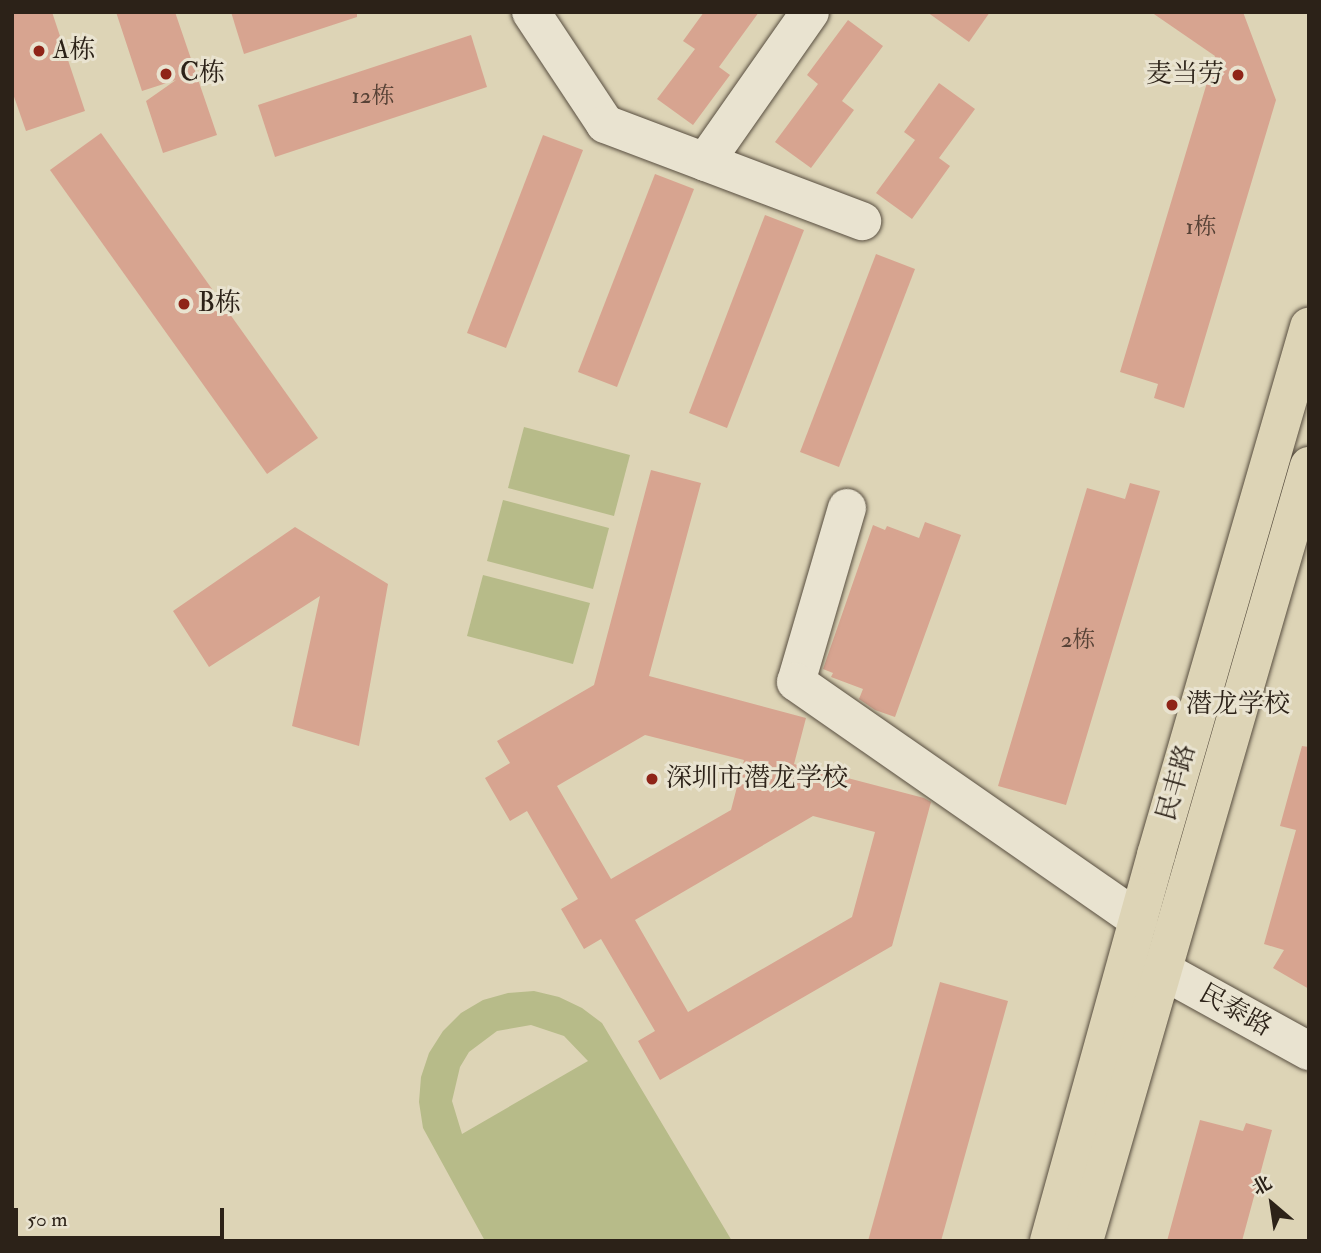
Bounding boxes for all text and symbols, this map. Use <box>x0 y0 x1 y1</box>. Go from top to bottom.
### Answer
place label: A栋 <box>53 35 96 67</box>
marker: A栋 <box>31 43 47 59</box>
place label: C栋 <box>180 58 225 90</box>
place label: 麦当劳 <box>1146 59 1224 91</box>
marker: C栋 <box>158 66 174 82</box>
marker: 麦当劳 <box>1230 67 1246 83</box>
house number: 12栋 <box>352 82 394 110</box>
house number: 1栋 <box>1185 213 1217 241</box>
place label: B栋 <box>198 288 241 320</box>
marker: B栋 <box>176 296 192 312</box>
house number: 2栋 <box>1061 626 1095 654</box>
place label: 潜龙学校 <box>1186 689 1290 721</box>
marker: 潜龙学校 <box>1164 697 1180 713</box>
street label: 民丰路 <box>1151 741 1203 825</box>
place label: 深圳市潜龙学校 <box>666 763 848 795</box>
marker: 深圳市潜龙学校 <box>644 771 660 787</box>
street label: 民泰路 <box>1193 978 1277 1044</box>
north arrow <box>1237 1169 1307 1239</box>
text: 北 <box>1248 1171 1276 1201</box>
scale bar <box>18 1194 228 1238</box>
text: 50 m <box>27 1206 68 1233</box>

